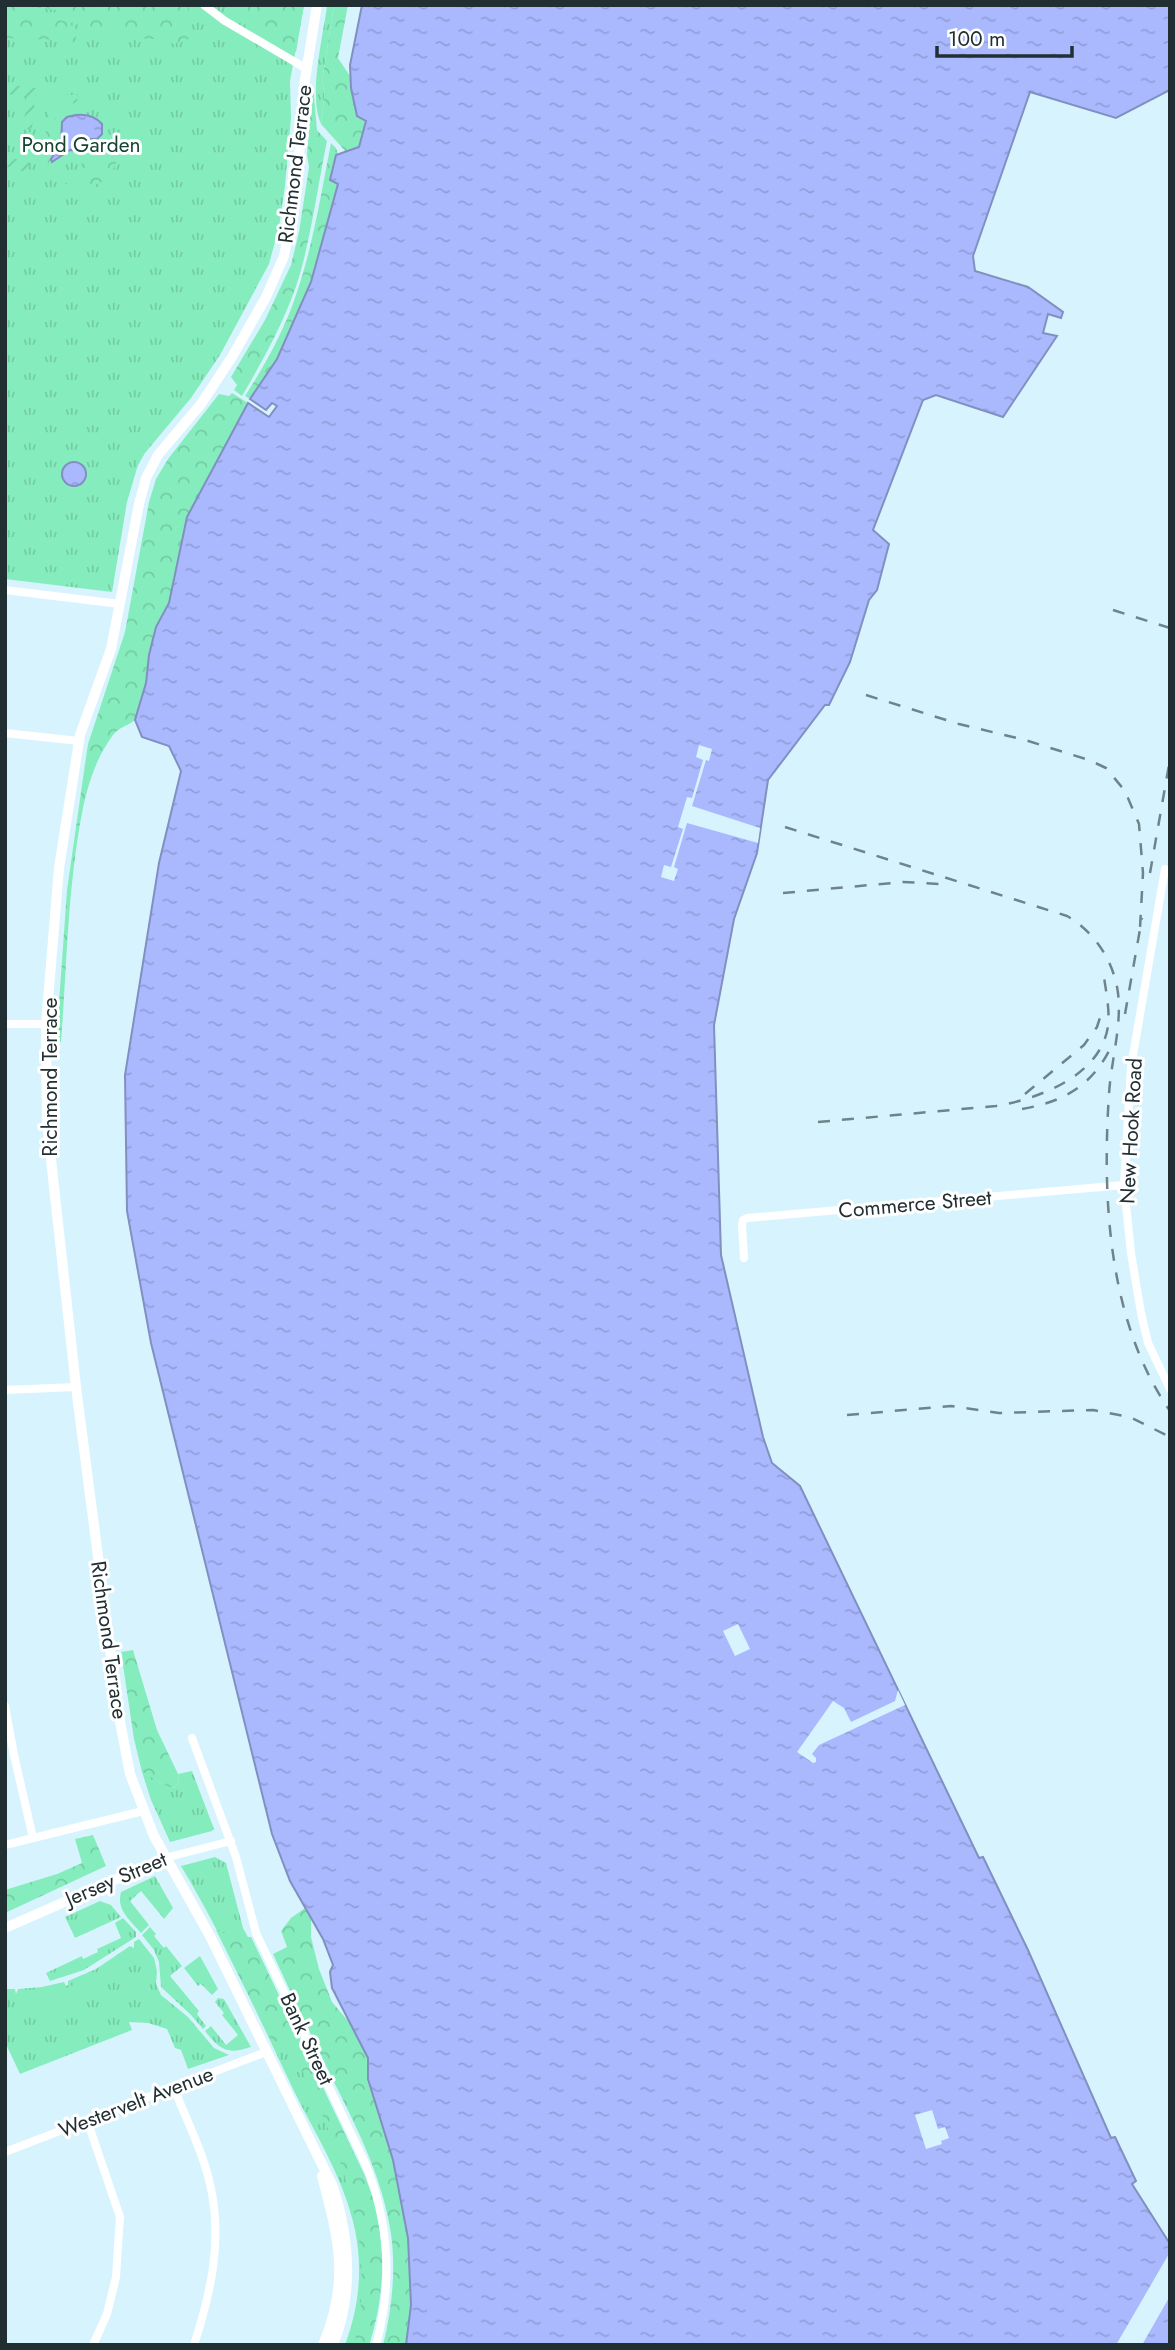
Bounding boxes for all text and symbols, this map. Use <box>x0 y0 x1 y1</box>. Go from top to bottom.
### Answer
scale bar <box>937 14 1072 58</box>
text: 100 m <box>948 24 1005 54</box>
street label: Richmond Terrace <box>270 83 320 245</box>
park label: Pond Garden <box>21 130 141 160</box>
street label: Richmond Terrace <box>35 997 65 1157</box>
street label: New Hook Road <box>1112 1057 1150 1205</box>
street label: Commerce Street <box>837 1182 993 1226</box>
street label: Richmond Terrace <box>83 1559 135 1721</box>
street label: Jersey Street <box>58 1844 171 1915</box>
street label: Bank Street <box>273 1988 341 2090</box>
street label: Westervelt Avenue <box>54 2059 218 2145</box>

